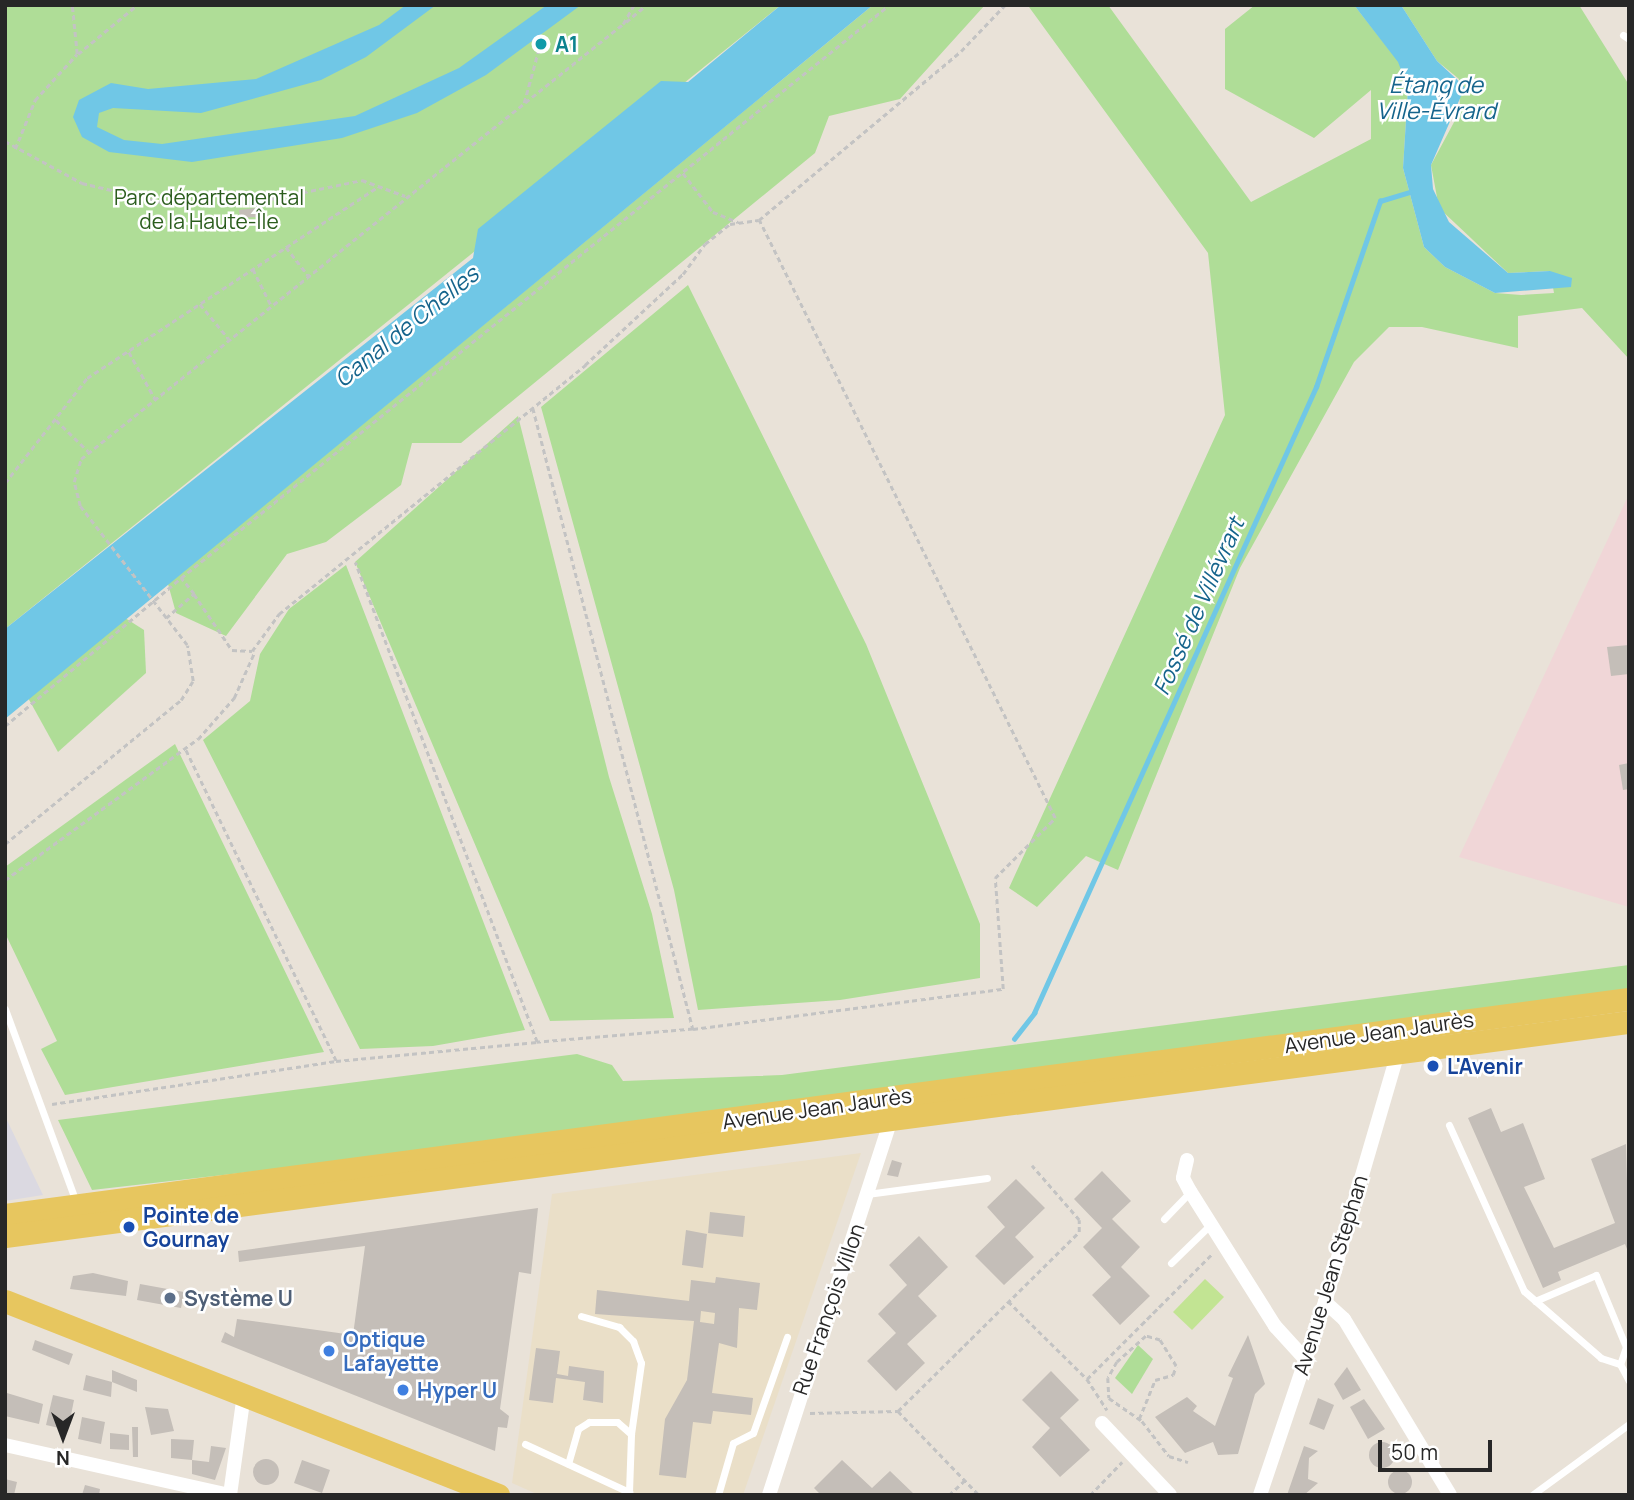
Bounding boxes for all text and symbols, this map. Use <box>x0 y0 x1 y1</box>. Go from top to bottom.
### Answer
place label: A1 <box>555 31 578 57</box>
marker: A1 <box>533 36 549 52</box>
water label: Étang de Ville-Évrard <box>1376 70 1496 124</box>
park label: Parc départemental de la Haute-Île <box>114 184 304 234</box>
water label: Canal de Chelles <box>328 260 484 392</box>
water label: Fossé de Villévrart <box>1147 513 1249 699</box>
street label: Avenue Jean Jaurès <box>1283 1006 1475 1058</box>
place label: L'Avenir <box>1447 1053 1523 1079</box>
marker: L'Avenir <box>1425 1058 1441 1074</box>
street label: Avenue Jean Jaurès <box>721 1082 913 1134</box>
street label: Avenue Jean Stephan <box>1288 1172 1372 1378</box>
place label: Pointe de Gournay <box>143 1202 239 1252</box>
marker: Pointe de Gournay <box>121 1219 137 1235</box>
street label: Rue François Villon <box>787 1220 869 1398</box>
place label: Système U <box>184 1285 293 1311</box>
marker: Système U <box>162 1290 178 1306</box>
place label: Optique Lafayette <box>343 1326 439 1376</box>
marker: Optique Lafayette <box>321 1343 337 1359</box>
place label: Hyper U <box>417 1377 497 1403</box>
marker: Hyper U <box>395 1382 411 1398</box>
north arrow <box>28 1402 98 1472</box>
scale bar <box>1382 1426 1496 1470</box>
text: 50 m <box>1391 1438 1438 1466</box>
text: N <box>56 1445 70 1471</box>

